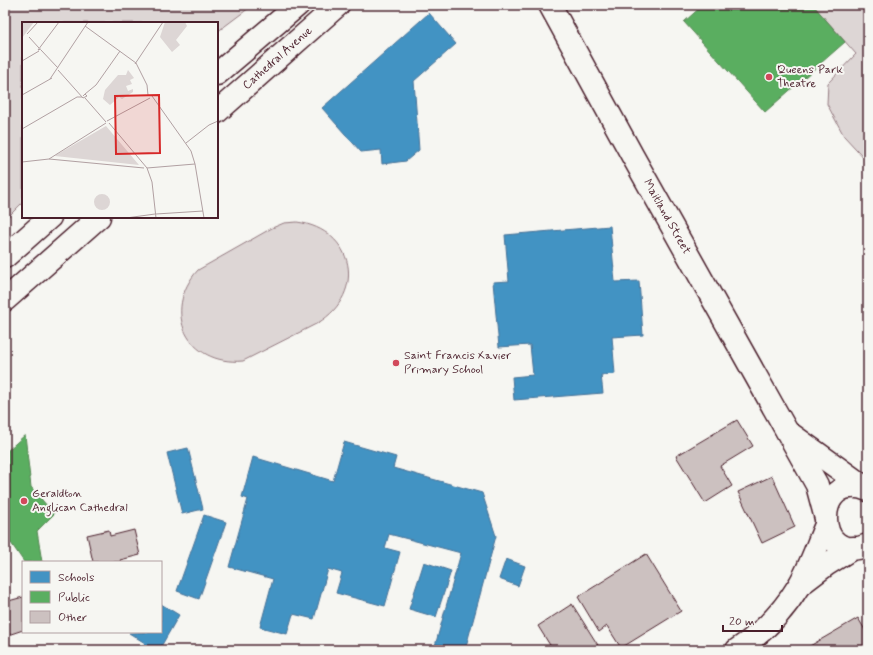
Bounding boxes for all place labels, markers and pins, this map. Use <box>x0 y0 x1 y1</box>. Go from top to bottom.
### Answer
place label: Queens Park Theatre <box>777 62 843 92</box>
marker: Queens Park Theatre <box>764 72 774 82</box>
place label: Saint Francis Xavier Primary School <box>404 348 511 378</box>
marker: Saint Francis Xavier Primary School <box>391 358 401 368</box>
place label: Geraldton Anglican Cathedral <box>32 486 128 517</box>
marker: Geraldton Anglican Cathedral <box>19 496 29 506</box>

